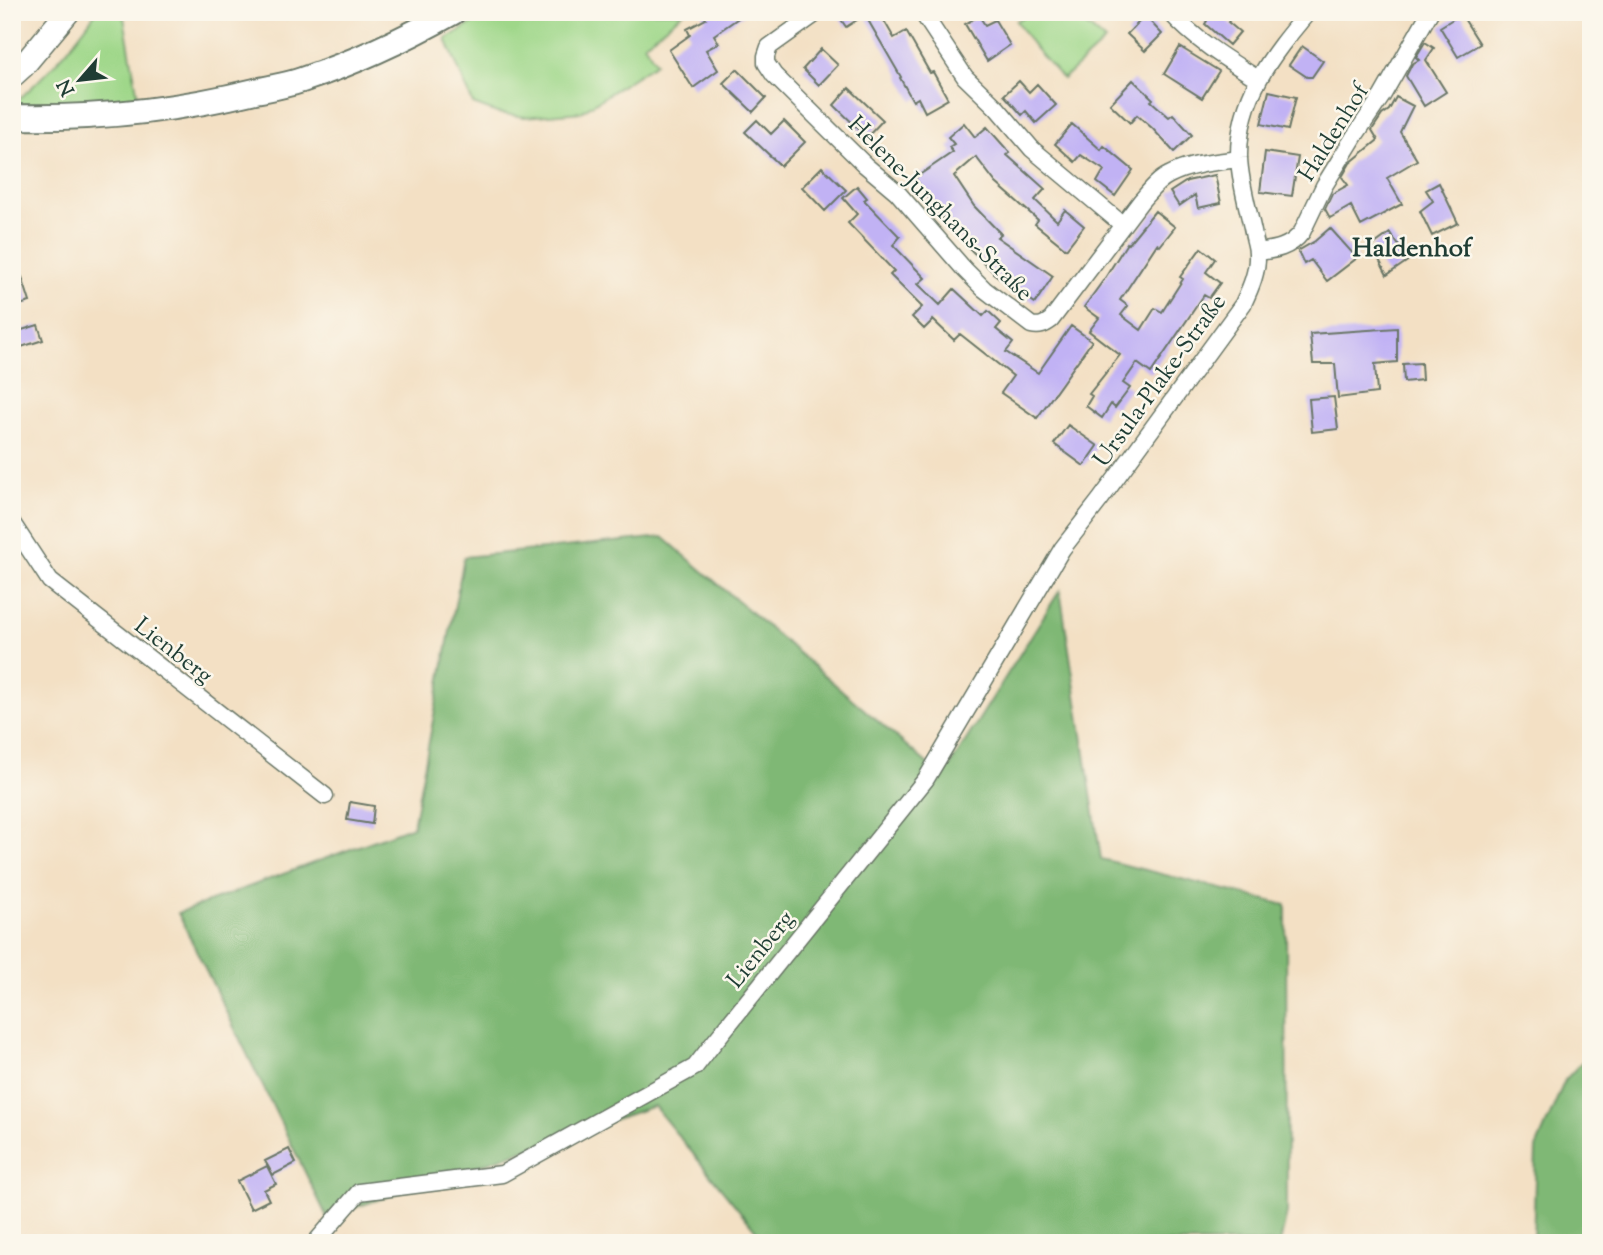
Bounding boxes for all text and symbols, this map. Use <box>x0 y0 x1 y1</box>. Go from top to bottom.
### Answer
north arrow <box>46 46 116 116</box>
text: N <box>52 74 83 100</box>
street label: Haldenhof <box>1291 76 1379 189</box>
street label: Helene-Junghans-Straße <box>839 109 1040 310</box>
district label: Haldenhof <box>1352 231 1474 268</box>
street label: Ursula-Plake-Straße <box>1086 287 1235 475</box>
street label: Lienberg <box>126 610 219 693</box>
street label: Lienberg <box>720 904 804 996</box>

